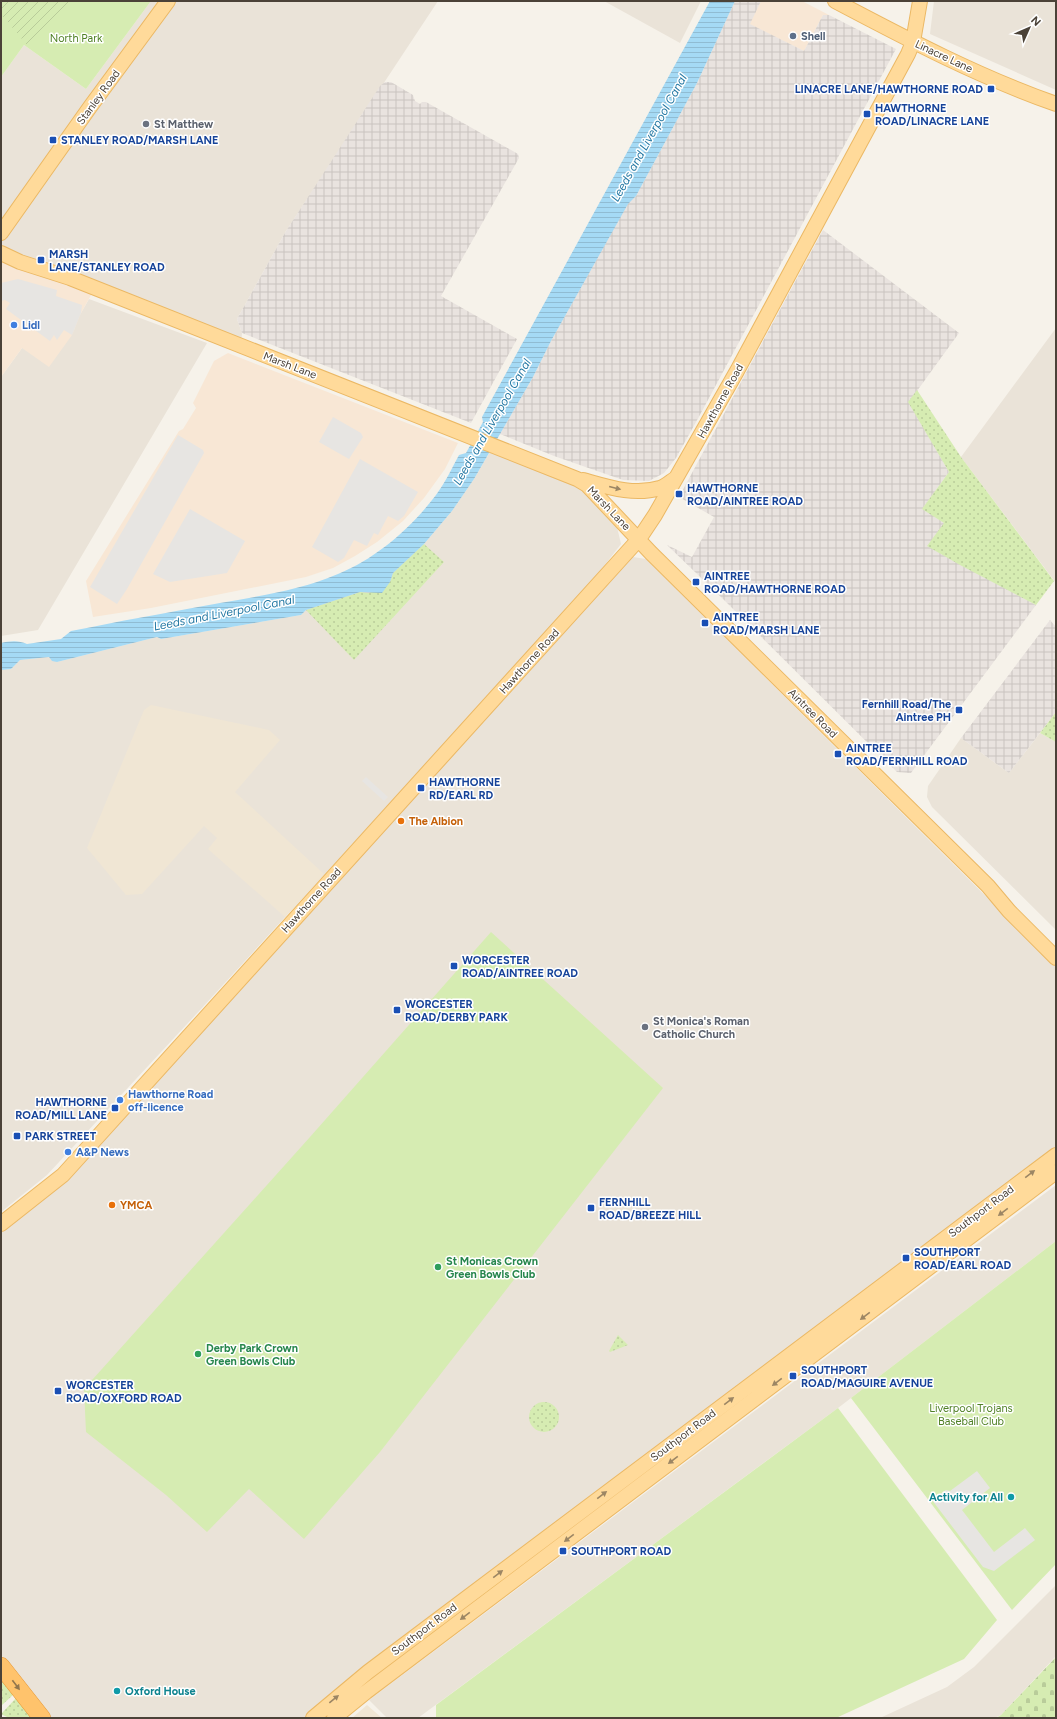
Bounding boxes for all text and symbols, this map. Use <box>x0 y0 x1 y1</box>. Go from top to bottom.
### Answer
north arrow <box>1009 8 1049 48</box>
text: N <box>1028 14 1043 29</box>
place label: Shell <box>801 30 826 43</box>
marker: Shell <box>788 31 798 41</box>
park label: North Park <box>50 32 103 45</box>
street label: Linacre Lane <box>913 37 975 75</box>
street label: Stanley Road <box>74 67 123 127</box>
water label: Leeds and Liverpool Canal <box>608 72 690 204</box>
place label: LINACRE LANE/HAWTHORNE ROAD <box>795 83 983 96</box>
marker: LINACRE LANE/HAWTHORNE ROAD <box>986 84 996 94</box>
place label: HAWTHORNE ROAD/LINACRE LANE <box>875 102 989 128</box>
marker: HAWTHORNE ROAD/LINACRE LANE <box>862 109 872 119</box>
place label: St Matthew <box>154 118 214 131</box>
marker: St Matthew <box>141 119 151 129</box>
place label: STANLEY ROAD/MARSH LANE <box>61 134 219 147</box>
marker: STANLEY ROAD/MARSH LANE <box>48 135 58 145</box>
place label: MARSH LANE/STANLEY ROAD <box>49 248 165 274</box>
marker: MARSH LANE/STANLEY ROAD <box>36 255 46 265</box>
place label: Lidl <box>22 319 40 332</box>
marker: Lidl <box>9 320 19 330</box>
street label: Marsh Lane <box>261 349 318 382</box>
water label: Leeds and Liverpool Canal <box>450 356 534 488</box>
street label: Hawthorne Road <box>695 362 746 441</box>
place label: HAWTHORNE ROAD/AINTREE ROAD <box>687 482 803 508</box>
street label: Marsh Lane <box>584 484 633 533</box>
one-way arrow <box>609 486 621 492</box>
marker: HAWTHORNE ROAD/AINTREE ROAD <box>674 489 684 499</box>
place label: AINTREE ROAD/HAWTHORNE ROAD <box>704 570 846 596</box>
marker: AINTREE ROAD/HAWTHORNE ROAD <box>691 577 701 587</box>
water label: Leeds and Liverpool Canal <box>152 592 296 634</box>
place label: AINTREE ROAD/MARSH LANE <box>713 611 820 637</box>
marker: AINTREE ROAD/MARSH LANE <box>700 618 710 628</box>
street label: Hawthorne Road <box>497 626 562 697</box>
street label: Aintree Road <box>785 686 840 741</box>
place label: Fernhill Road/The Aintree PH <box>862 698 951 724</box>
marker: Fernhill Road/The Aintree PH <box>954 705 964 715</box>
place label: AINTREE ROAD/FERNHILL ROAD <box>846 742 968 768</box>
marker: AINTREE ROAD/FERNHILL ROAD <box>833 749 843 759</box>
place label: HAWTHORNE RD/EARL RD <box>429 776 501 802</box>
marker: HAWTHORNE RD/EARL RD <box>416 783 426 793</box>
place label: The Albion <box>409 815 463 828</box>
marker: The Albion <box>396 816 406 826</box>
street label: Hawthorne Road <box>279 865 344 936</box>
place label: WORCESTER ROAD/AINTREE ROAD <box>462 954 578 980</box>
marker: WORCESTER ROAD/AINTREE ROAD <box>449 961 459 971</box>
place label: WORCESTER ROAD/DERBY PARK <box>405 998 508 1024</box>
marker: WORCESTER ROAD/DERBY PARK <box>392 1005 402 1015</box>
place label: St Monica's Roman Catholic Church <box>653 1015 749 1041</box>
marker: St Monica's Roman Catholic Church <box>640 1022 650 1032</box>
place label: Hawthorne Road off-licence <box>128 1088 213 1114</box>
marker: Hawthorne Road off-licence <box>115 1095 125 1105</box>
place label: HAWTHORNE ROAD/MILL LANE <box>15 1096 107 1122</box>
marker: HAWTHORNE ROAD/MILL LANE <box>110 1103 120 1113</box>
place label: PARK STREET <box>25 1130 97 1143</box>
marker: PARK STREET <box>12 1131 22 1141</box>
place label: A&P News <box>76 1146 129 1159</box>
marker: A&P News <box>63 1147 73 1157</box>
one-way arrow <box>1024 1170 1035 1179</box>
street label: Southport Road <box>946 1183 1017 1240</box>
place label: FERNHILL ROAD/BREEZE HILL <box>599 1196 701 1222</box>
place label: YMCA <box>120 1199 153 1212</box>
marker: YMCA <box>107 1200 117 1210</box>
marker: FERNHILL ROAD/BREEZE HILL <box>586 1203 596 1213</box>
one-way arrow <box>997 1208 1008 1216</box>
place label: SOUTHPORT ROAD/EARL ROAD <box>914 1246 1012 1272</box>
marker: SOUTHPORT ROAD/EARL ROAD <box>901 1253 911 1263</box>
place label: St Monicas Crown Green Bowls Club <box>446 1255 538 1281</box>
marker: St Monicas Crown Green Bowls Club <box>433 1262 443 1272</box>
one-way arrow <box>859 1312 870 1320</box>
place label: Derby Park Crown Green Bowls Club <box>206 1342 298 1368</box>
marker: Derby Park Crown Green Bowls Club <box>193 1349 203 1359</box>
place label: SOUTHPORT ROAD/MAGUIRE AVENUE <box>801 1364 933 1390</box>
marker: SOUTHPORT ROAD/MAGUIRE AVENUE <box>788 1371 798 1381</box>
one-way arrow <box>771 1377 782 1386</box>
place label: WORCESTER ROAD/OXFORD ROAD <box>66 1379 182 1405</box>
marker: WORCESTER ROAD/OXFORD ROAD <box>53 1386 63 1396</box>
one-way arrow <box>723 1396 734 1405</box>
park label: Liverpool Trojans Baseball Club <box>929 1402 1013 1428</box>
street label: Southport Road <box>648 1407 719 1464</box>
one-way arrow <box>668 1456 679 1464</box>
one-way arrow <box>597 1491 608 1500</box>
place label: Activity for All <box>929 1491 1003 1504</box>
marker: Activity for All <box>1006 1492 1016 1502</box>
one-way arrow <box>564 1534 575 1542</box>
place label: SOUTHPORT ROAD <box>571 1545 671 1558</box>
marker: SOUTHPORT ROAD <box>558 1546 568 1556</box>
one-way arrow <box>493 1570 504 1578</box>
street label: Southport Road <box>389 1601 460 1658</box>
one-way arrow <box>460 1612 471 1620</box>
one-way arrow <box>12 1679 20 1690</box>
place label: Oxford House <box>125 1685 196 1698</box>
marker: Oxford House <box>112 1686 122 1696</box>
one-way arrow <box>329 1695 339 1704</box>

